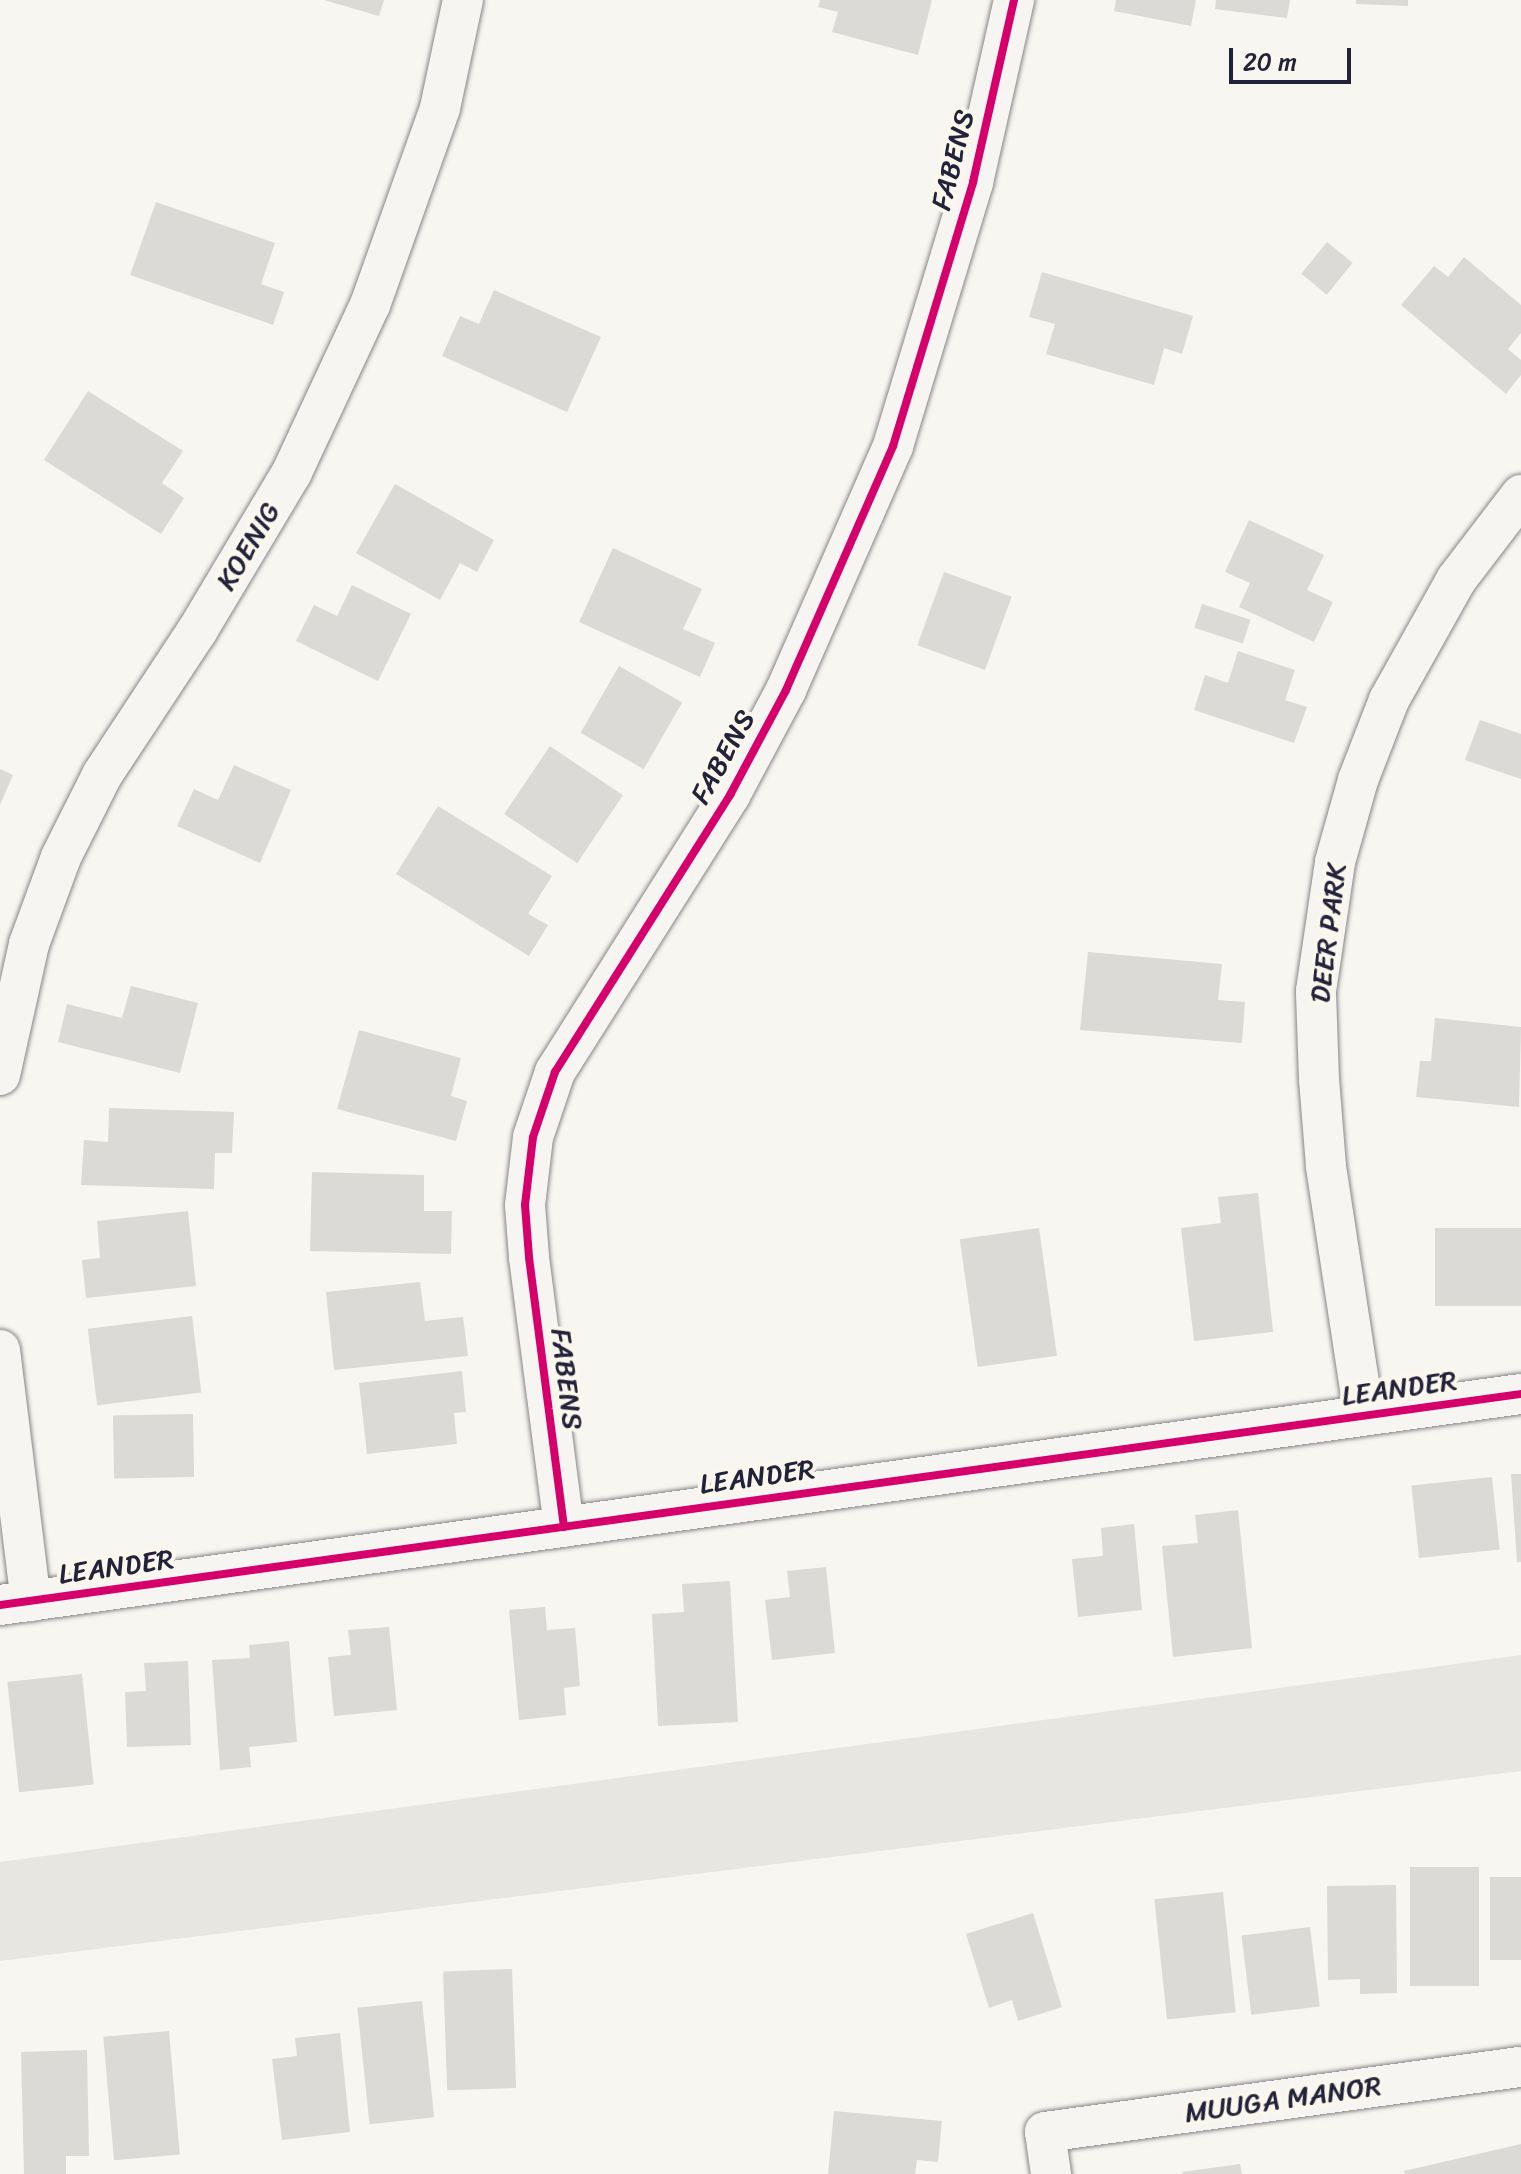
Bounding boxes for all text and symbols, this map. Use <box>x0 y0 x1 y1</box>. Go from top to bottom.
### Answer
scale bar <box>1233 32 1355 82</box>
text: 20 m <box>1243 41 1297 83</box>
street label: FABENS <box>924 106 982 214</box>
street label: KOENIG <box>209 496 287 596</box>
street label: FABENS <box>684 704 762 810</box>
street label: DEER PARK <box>1303 862 1353 1004</box>
street label: FABENS <box>544 1326 590 1432</box>
street label: LEANDER <box>1339 1363 1459 1413</box>
street label: LEANDER <box>697 1452 817 1502</box>
street label: LEANDER <box>56 1542 176 1592</box>
street label: MUUGA MANOR <box>1182 2069 1384 2129</box>

